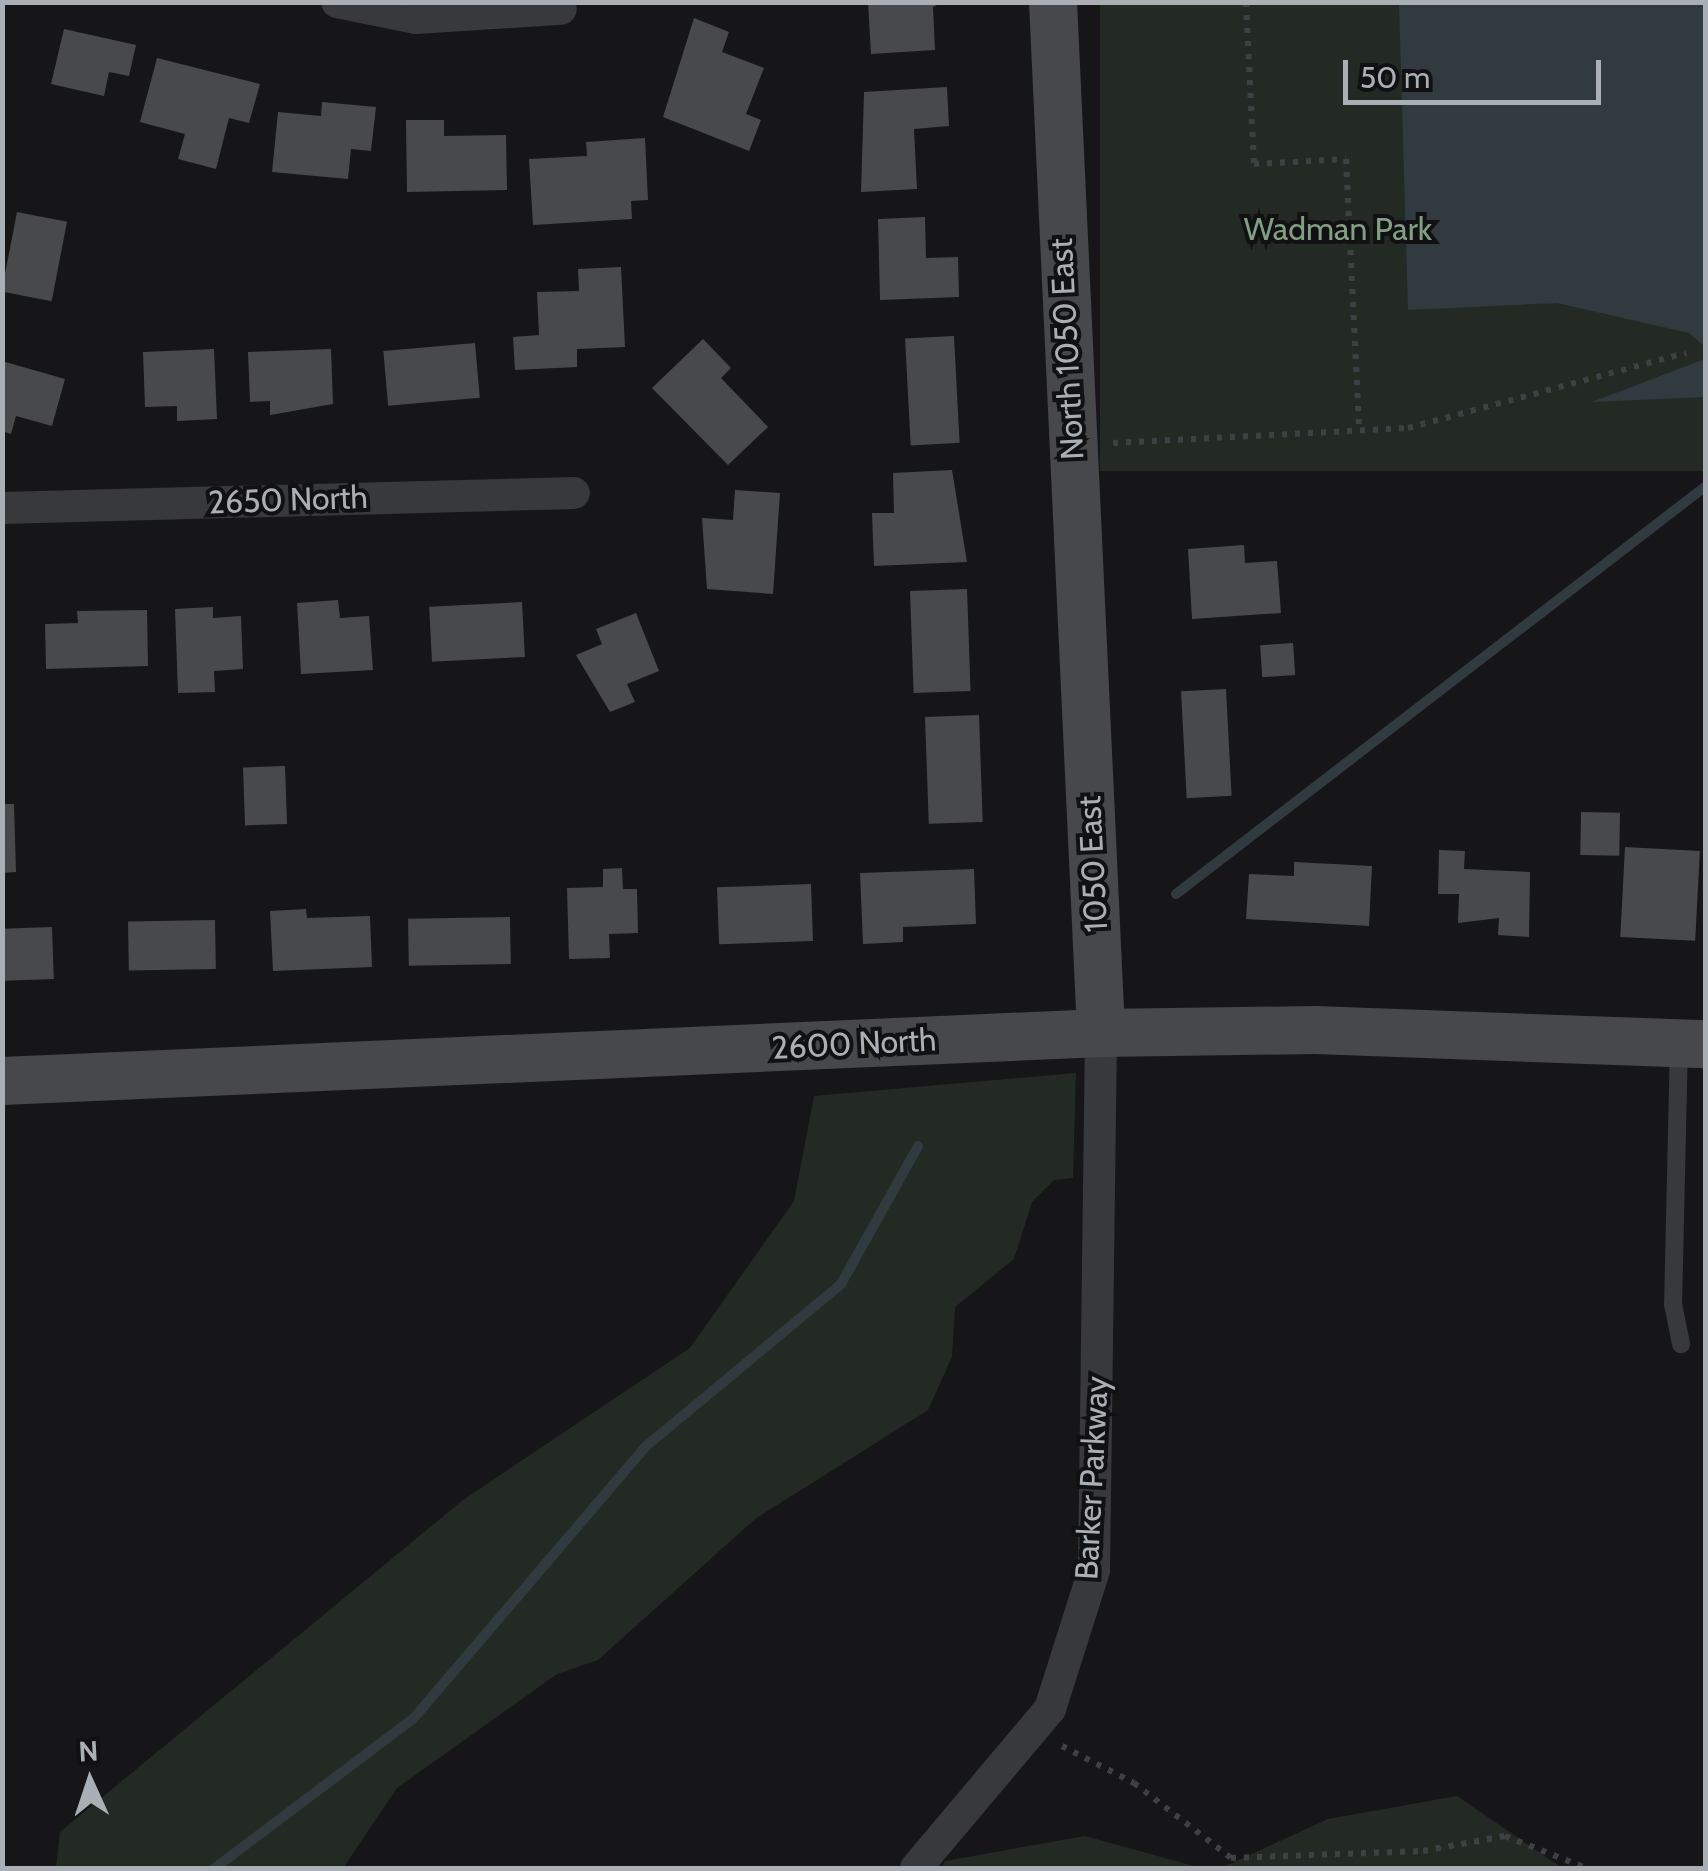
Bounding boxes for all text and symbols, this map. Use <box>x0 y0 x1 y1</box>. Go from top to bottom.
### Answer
scale bar <box>1348 40 1606 102</box>
text: 50 m <box>1360 59 1430 96</box>
park label: Wadman Park <box>1244 210 1432 248</box>
street label: North 1050 East <box>1042 237 1092 461</box>
street label: 2650 North <box>208 478 368 522</box>
street label: 1050 East <box>1070 795 1116 933</box>
street label: 2600 North <box>771 1021 937 1067</box>
street label: Barker Parkway <box>1068 1375 1116 1581</box>
north arrow <box>40 1731 140 1831</box>
text: N <box>78 1734 99 1769</box>

